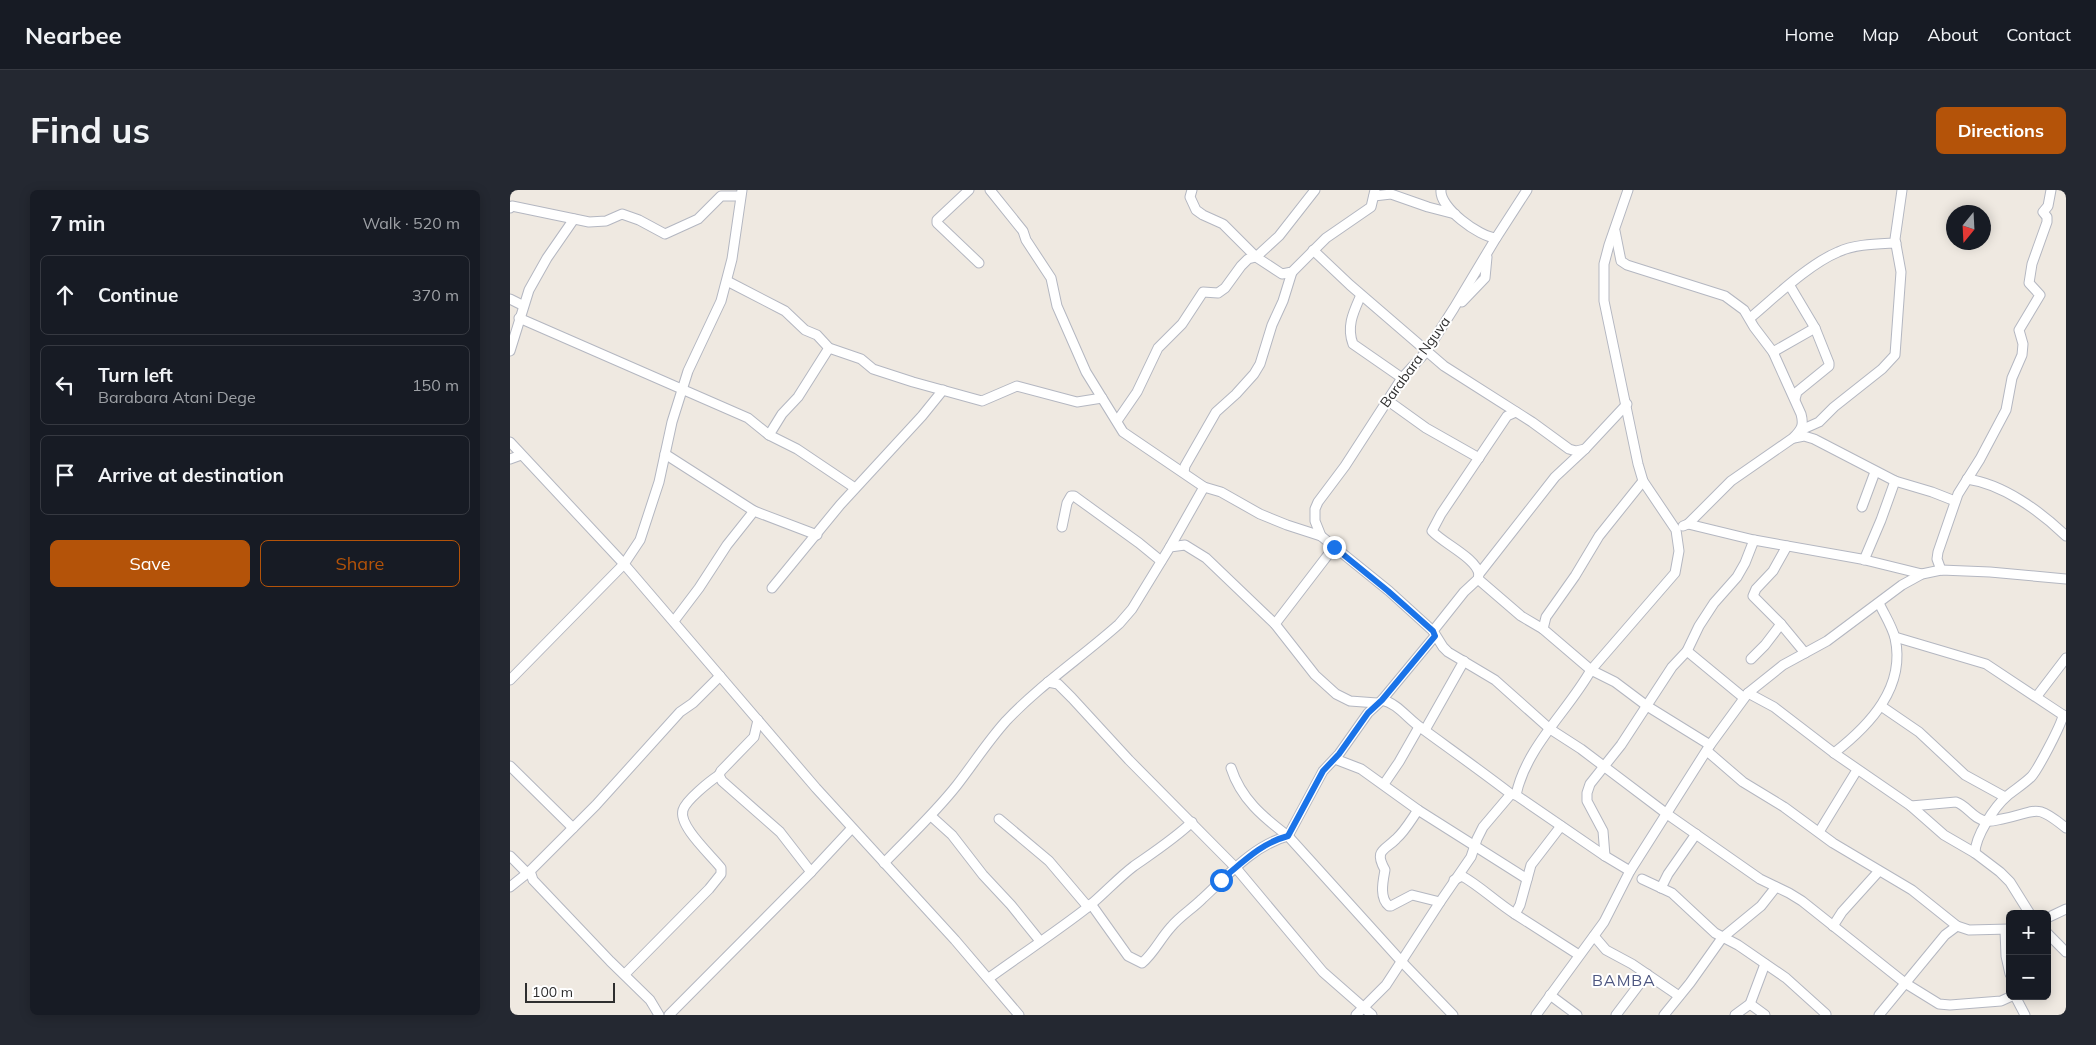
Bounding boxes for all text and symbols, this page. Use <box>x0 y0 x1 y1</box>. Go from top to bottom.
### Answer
text: Nearbee <box>25 20 122 50</box>
text: Home <box>1784 23 1834 46</box>
text: Map <box>1862 23 1899 46</box>
text: About <box>1927 23 1978 46</box>
text: Contact <box>2006 23 2071 46</box>
button: Directions <box>1936 107 2066 154</box>
text: Find us <box>30 108 150 152</box>
north arrow <box>1946 205 1991 250</box>
text: 7 min <box>50 210 105 236</box>
text: Walk · 520 m <box>362 213 460 233</box>
icon: ahead <box>51 281 79 309</box>
text: Continue <box>98 283 178 307</box>
text: 370 m <box>412 285 459 305</box>
street label: Barabara Nguva <box>1376 313 1454 411</box>
text: Turn left <box>98 363 173 387</box>
icon: left <box>51 371 79 399</box>
text: 150 m <box>412 375 459 395</box>
text: Barabara Atani Dege <box>98 387 256 407</box>
icon: arrive <box>51 461 79 489</box>
text: Arrive at destination <box>98 463 284 487</box>
route end <box>1323 536 1346 559</box>
button: Save <box>50 540 250 587</box>
button: Share <box>260 540 460 587</box>
route start <box>1210 869 1233 892</box>
map controls <box>2006 910 2051 1000</box>
button: + <box>2006 910 2051 955</box>
button: − <box>2006 955 2051 1000</box>
district label: BAMBA <box>1592 970 1656 990</box>
scale bar <box>525 980 615 1003</box>
text: 100 m <box>532 983 573 1001</box>

